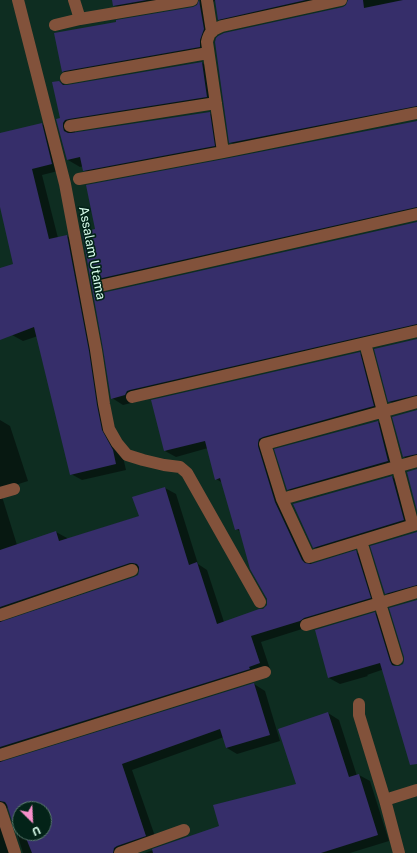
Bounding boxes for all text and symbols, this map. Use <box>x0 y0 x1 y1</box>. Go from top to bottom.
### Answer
street label: Assalam Utama <box>75 205 109 301</box>
north arrow <box>12 801 52 841</box>
text: U <box>30 824 43 838</box>

